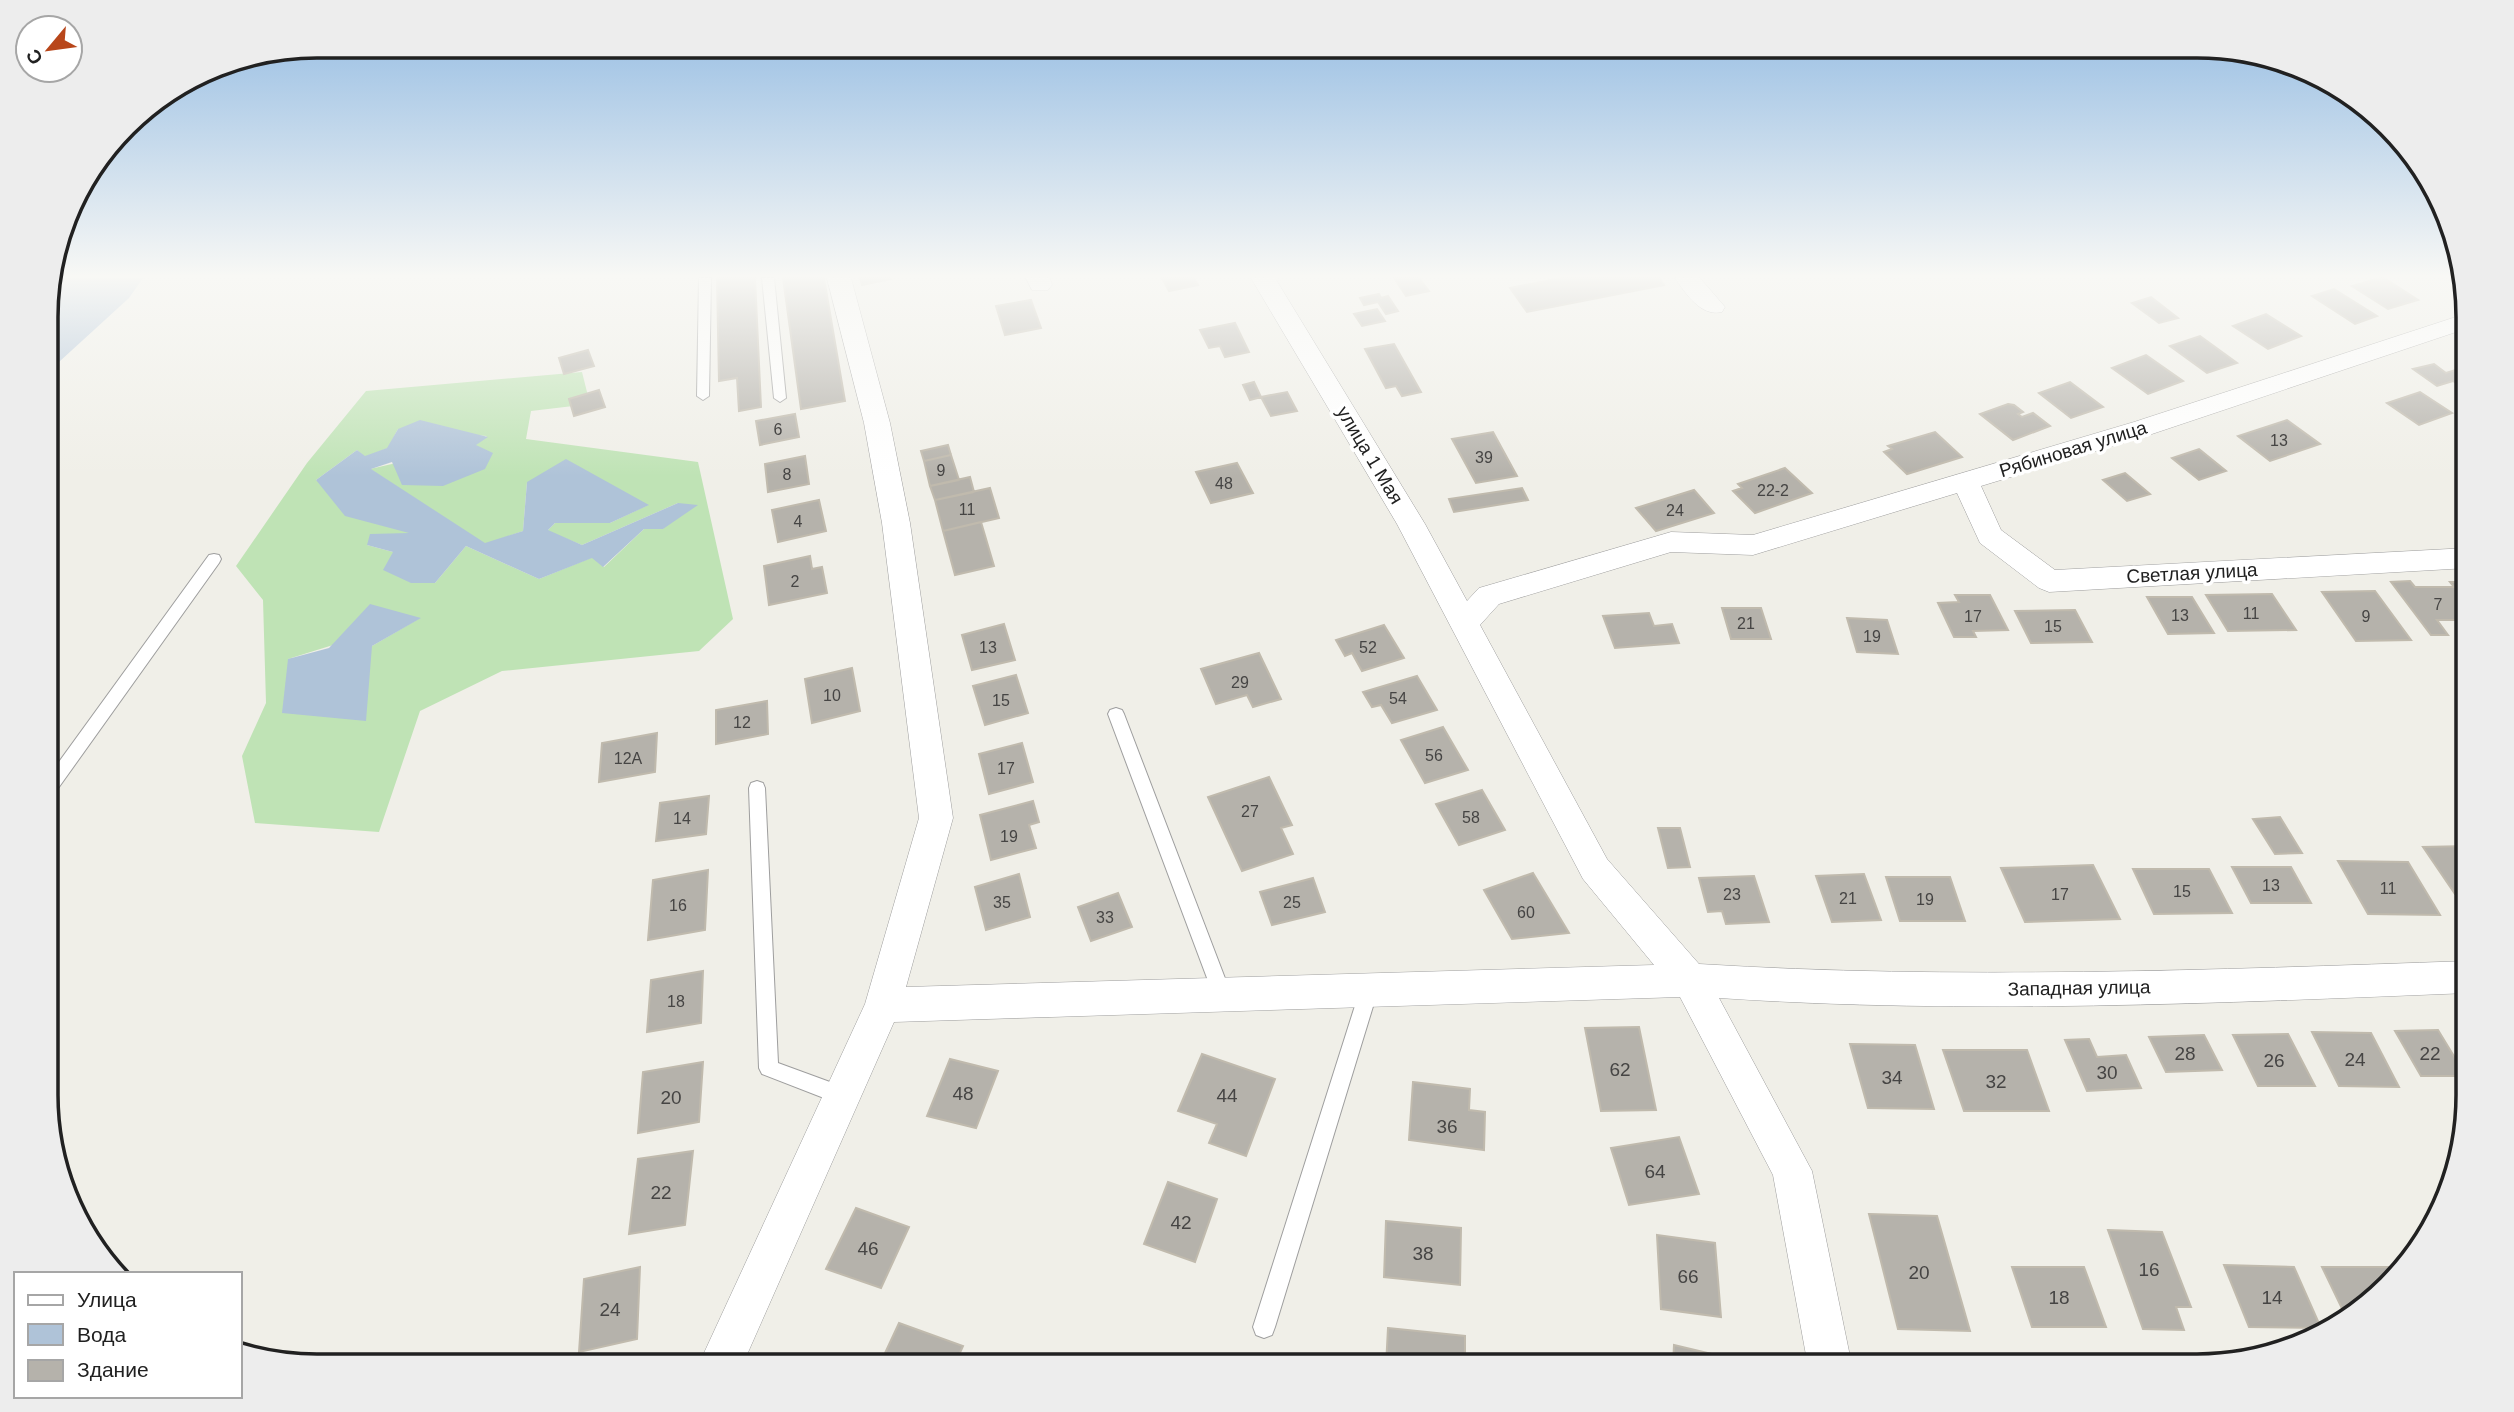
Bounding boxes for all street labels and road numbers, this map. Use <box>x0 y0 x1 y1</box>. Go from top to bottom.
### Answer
street label: улица 1 Мая <box>1333 402 1407 508</box>
street label: Рябиновая улица <box>1997 416 2150 481</box>
street label: Светлая улица <box>2126 559 2259 587</box>
street label: Западная улица <box>2007 976 2151 1000</box>

